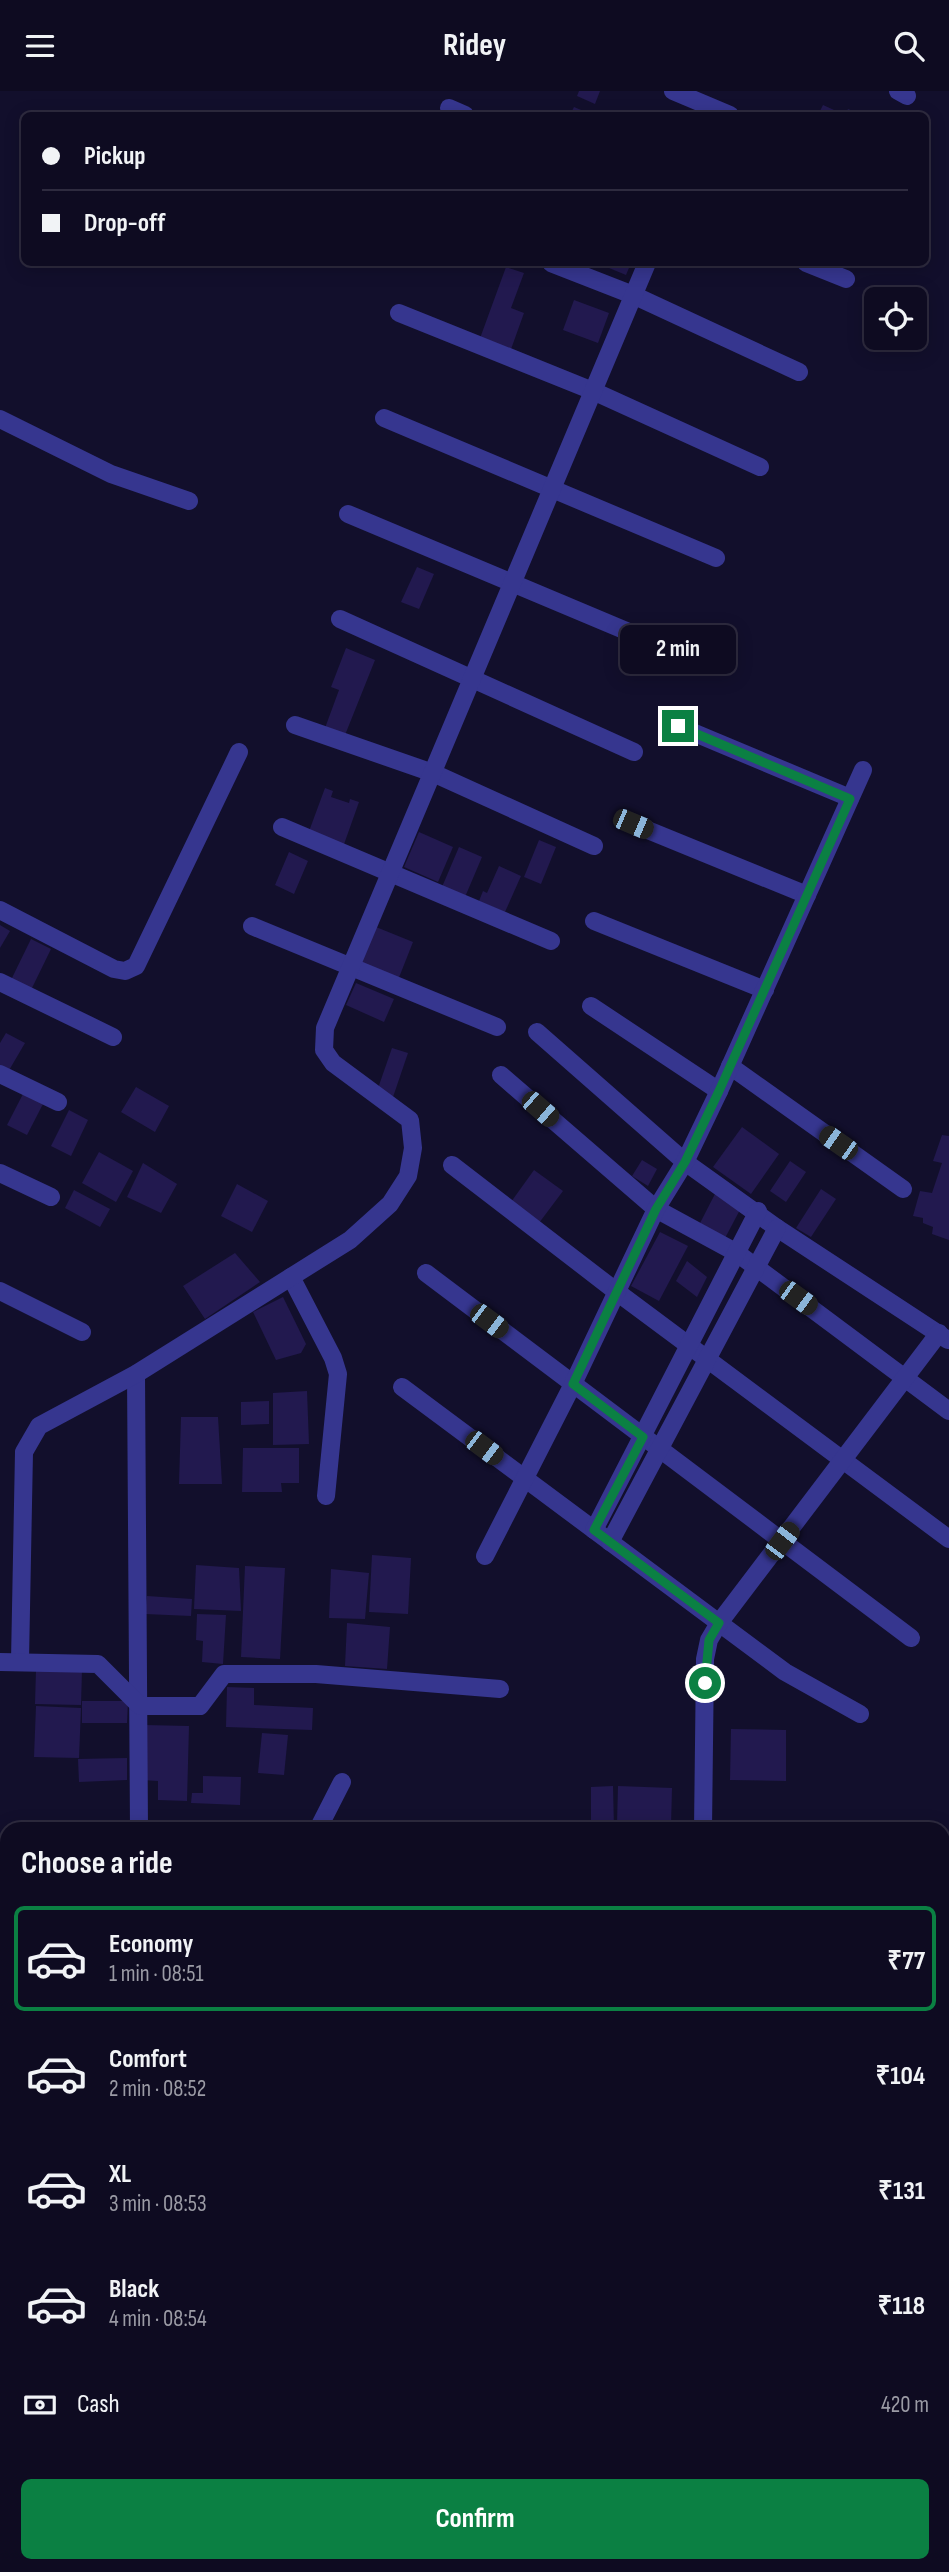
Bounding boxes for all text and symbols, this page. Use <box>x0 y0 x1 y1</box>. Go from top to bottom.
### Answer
text: Ridey <box>443 26 506 65</box>
icon: menu <box>21 27 59 65</box>
icon: search <box>890 27 928 65</box>
text: Pickup <box>84 141 146 172</box>
text: Drop-off <box>84 208 165 239</box>
map controls <box>864 287 927 350</box>
button: locate <box>864 287 927 350</box>
callout: 2 min <box>620 625 736 673</box>
text: 2 min <box>656 635 700 663</box>
route end <box>662 710 694 742</box>
car <box>610 806 657 842</box>
car <box>518 1087 563 1131</box>
car <box>815 1122 862 1164</box>
car <box>775 1277 822 1319</box>
car <box>466 1300 513 1342</box>
car <box>461 1427 508 1469</box>
car <box>761 1518 804 1564</box>
route start <box>689 1667 721 1699</box>
text: Choose a ride <box>21 1844 173 1883</box>
icon: car <box>25 1927 88 1990</box>
text: Economy <box>109 1929 193 1960</box>
text: ₹77 <box>887 1946 925 1977</box>
text: 1 min · 08:51 <box>109 1960 203 1988</box>
icon: car <box>25 2042 88 2105</box>
text: Comfort <box>109 2044 187 2075</box>
text: ₹104 <box>875 2061 925 2092</box>
text: 2 min · 08:52 <box>109 2075 206 2103</box>
icon: car <box>25 2157 88 2220</box>
text: XL <box>109 2159 131 2190</box>
text: ₹131 <box>878 2176 925 2207</box>
text: 3 min · 08:53 <box>109 2190 207 2218</box>
icon: car <box>25 2272 88 2335</box>
text: Black <box>109 2274 159 2305</box>
text: ₹118 <box>877 2291 925 2322</box>
text: 4 min · 08:54 <box>109 2305 207 2333</box>
icon: cash <box>21 2386 59 2424</box>
text: Cash <box>77 2389 120 2420</box>
text: 420 m <box>881 2391 929 2419</box>
button: Confirm <box>21 2479 929 2559</box>

